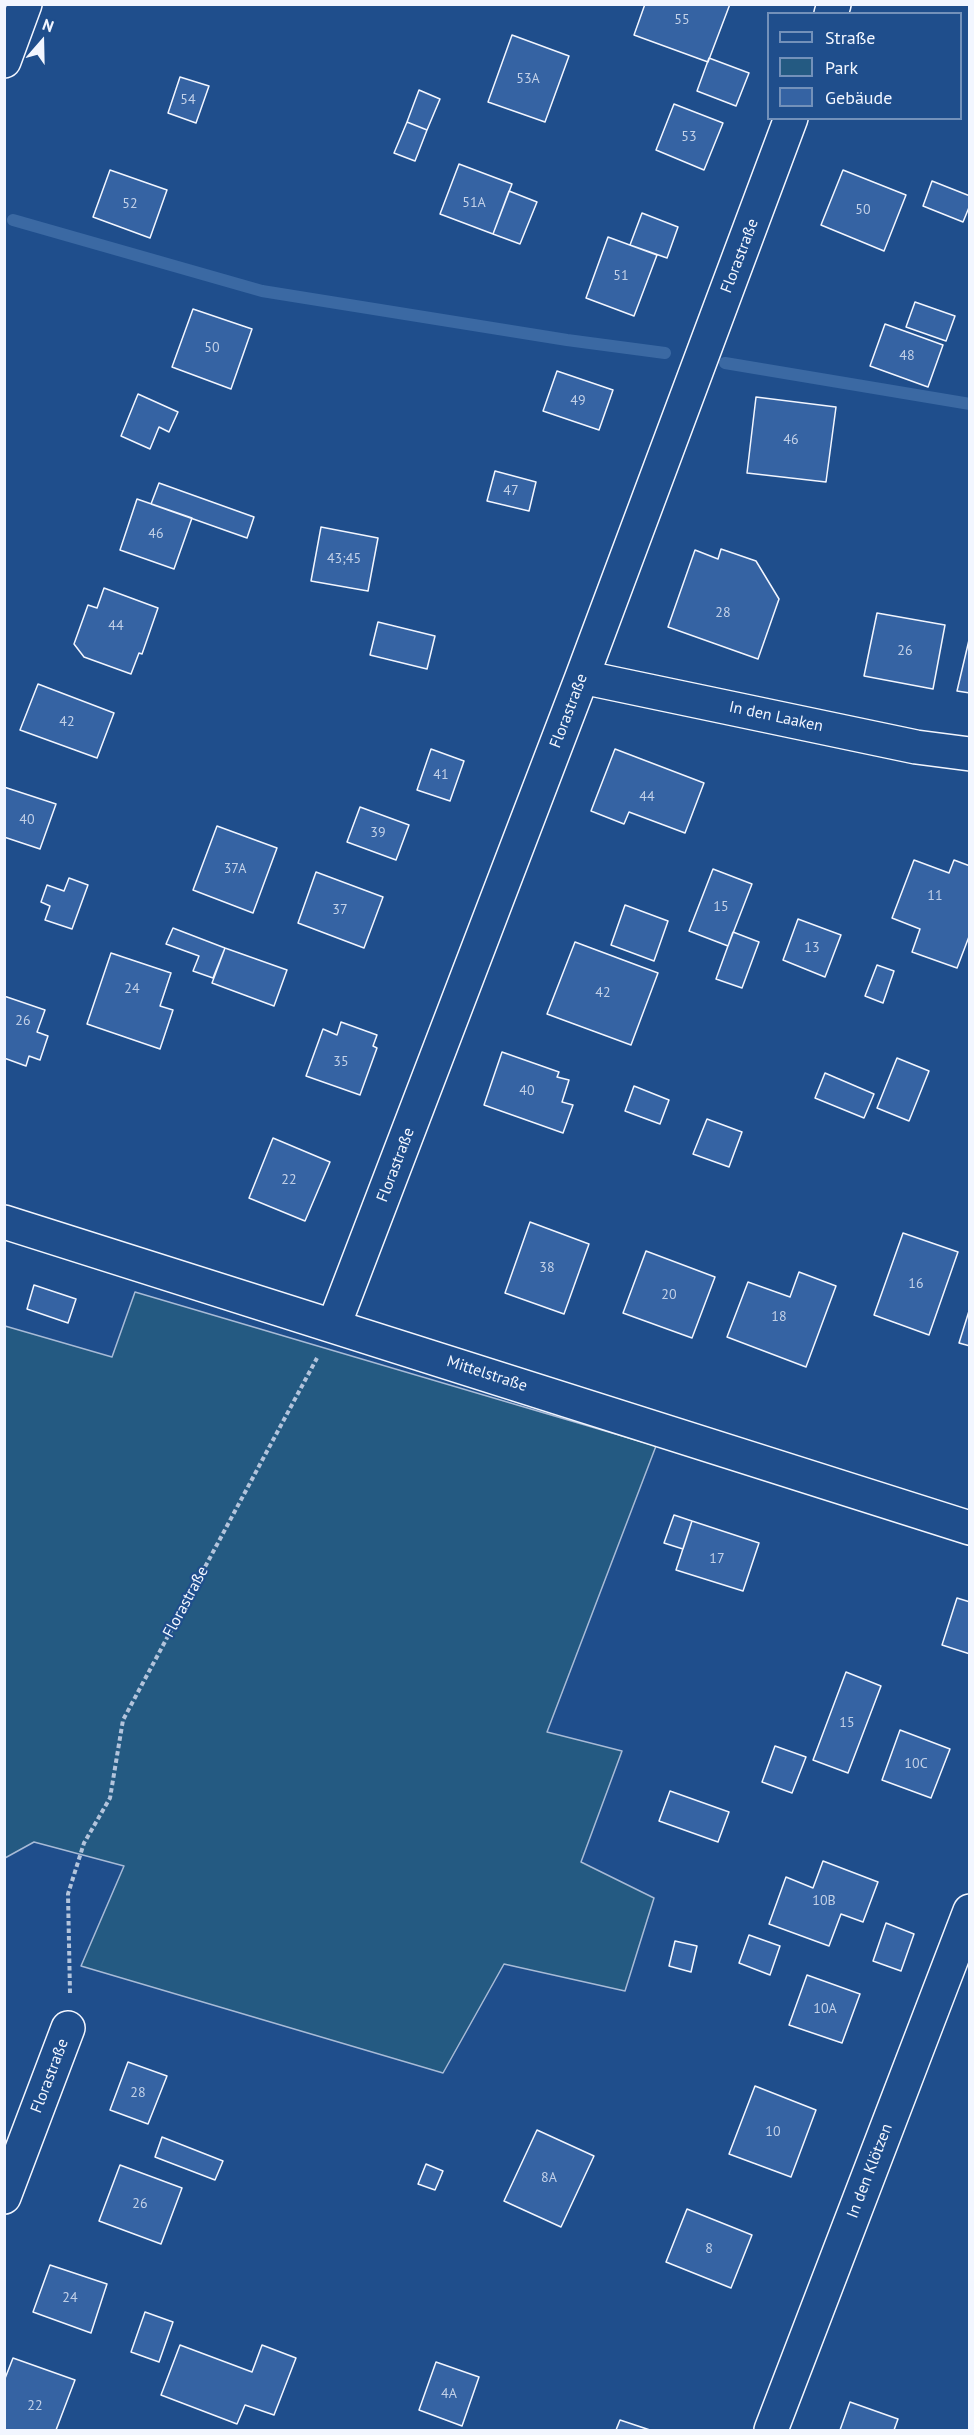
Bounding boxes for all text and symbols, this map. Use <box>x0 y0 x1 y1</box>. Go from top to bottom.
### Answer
north arrow <box>12 12 72 72</box>
house number: 55 <box>674 12 690 28</box>
legend <box>767 12 962 120</box>
text: N <box>40 14 57 36</box>
text: Straße <box>825 26 876 49</box>
text: Park <box>825 56 858 79</box>
house number: 53A <box>516 71 540 87</box>
text: Gebäude <box>825 86 892 109</box>
house number: 54 <box>180 92 196 108</box>
house number: 53 <box>681 129 697 145</box>
house number: 51A <box>462 195 486 211</box>
house number: 52 <box>122 196 138 212</box>
house number: 50 <box>855 202 871 218</box>
street label: Florastraße <box>717 216 763 296</box>
house number: 51 <box>613 268 629 284</box>
house number: 50 <box>204 340 220 356</box>
house number: 48 <box>899 348 915 364</box>
house number: 49 <box>570 393 586 409</box>
house number: 46 <box>783 432 799 448</box>
house number: 47 <box>503 483 519 499</box>
house number: 46 <box>148 526 164 542</box>
house number: 43;45 <box>327 551 361 567</box>
house number: 28 <box>715 605 731 621</box>
house number: 44 <box>108 618 124 634</box>
house number: 26 <box>897 643 913 659</box>
street label: Florastraße <box>546 671 592 751</box>
street label: In den Laaken <box>727 698 825 736</box>
house number: 42 <box>59 714 75 730</box>
house number: 41 <box>433 767 449 783</box>
house number: 44 <box>639 789 655 805</box>
house number: 40 <box>19 812 35 828</box>
house number: 39 <box>370 825 386 841</box>
house number: 37A <box>224 861 246 877</box>
house number: 11 <box>927 888 943 904</box>
house number: 15 <box>713 899 729 915</box>
house number: 37 <box>332 902 348 918</box>
house number: 13 <box>804 940 820 956</box>
house number: 24 <box>124 981 140 997</box>
house number: 42 <box>595 985 611 1001</box>
house number: 26 <box>15 1013 31 1029</box>
house number: 35 <box>333 1054 349 1070</box>
house number: 40 <box>519 1083 535 1099</box>
street label: Florastraße <box>373 1125 419 1205</box>
house number: 22 <box>281 1172 297 1188</box>
house number: 38 <box>539 1260 555 1276</box>
house number: 16 <box>908 1276 924 1292</box>
house number: 20 <box>661 1287 677 1303</box>
house number: 18 <box>771 1309 787 1325</box>
street label: Mittelstraße <box>444 1352 530 1396</box>
house number: 17 <box>709 1551 725 1567</box>
street label: Florastraße <box>159 1563 213 1641</box>
house number: 15 <box>839 1715 855 1731</box>
house number: 10C <box>904 1756 928 1772</box>
house number: 10B <box>812 1893 836 1909</box>
house number: 10A <box>813 2001 837 2017</box>
street label: Florastraße <box>27 2036 73 2116</box>
house number: 28 <box>130 2085 146 2101</box>
street label: In den Klötzen <box>843 2121 897 2221</box>
house number: 10 <box>765 2124 781 2140</box>
house number: 8A <box>541 2170 557 2186</box>
house number: 26 <box>132 2196 148 2212</box>
house number: 8 <box>705 2241 713 2257</box>
house number: 24 <box>62 2290 78 2306</box>
house number: 4A <box>441 2386 457 2402</box>
house number: 22 <box>27 2398 43 2414</box>

